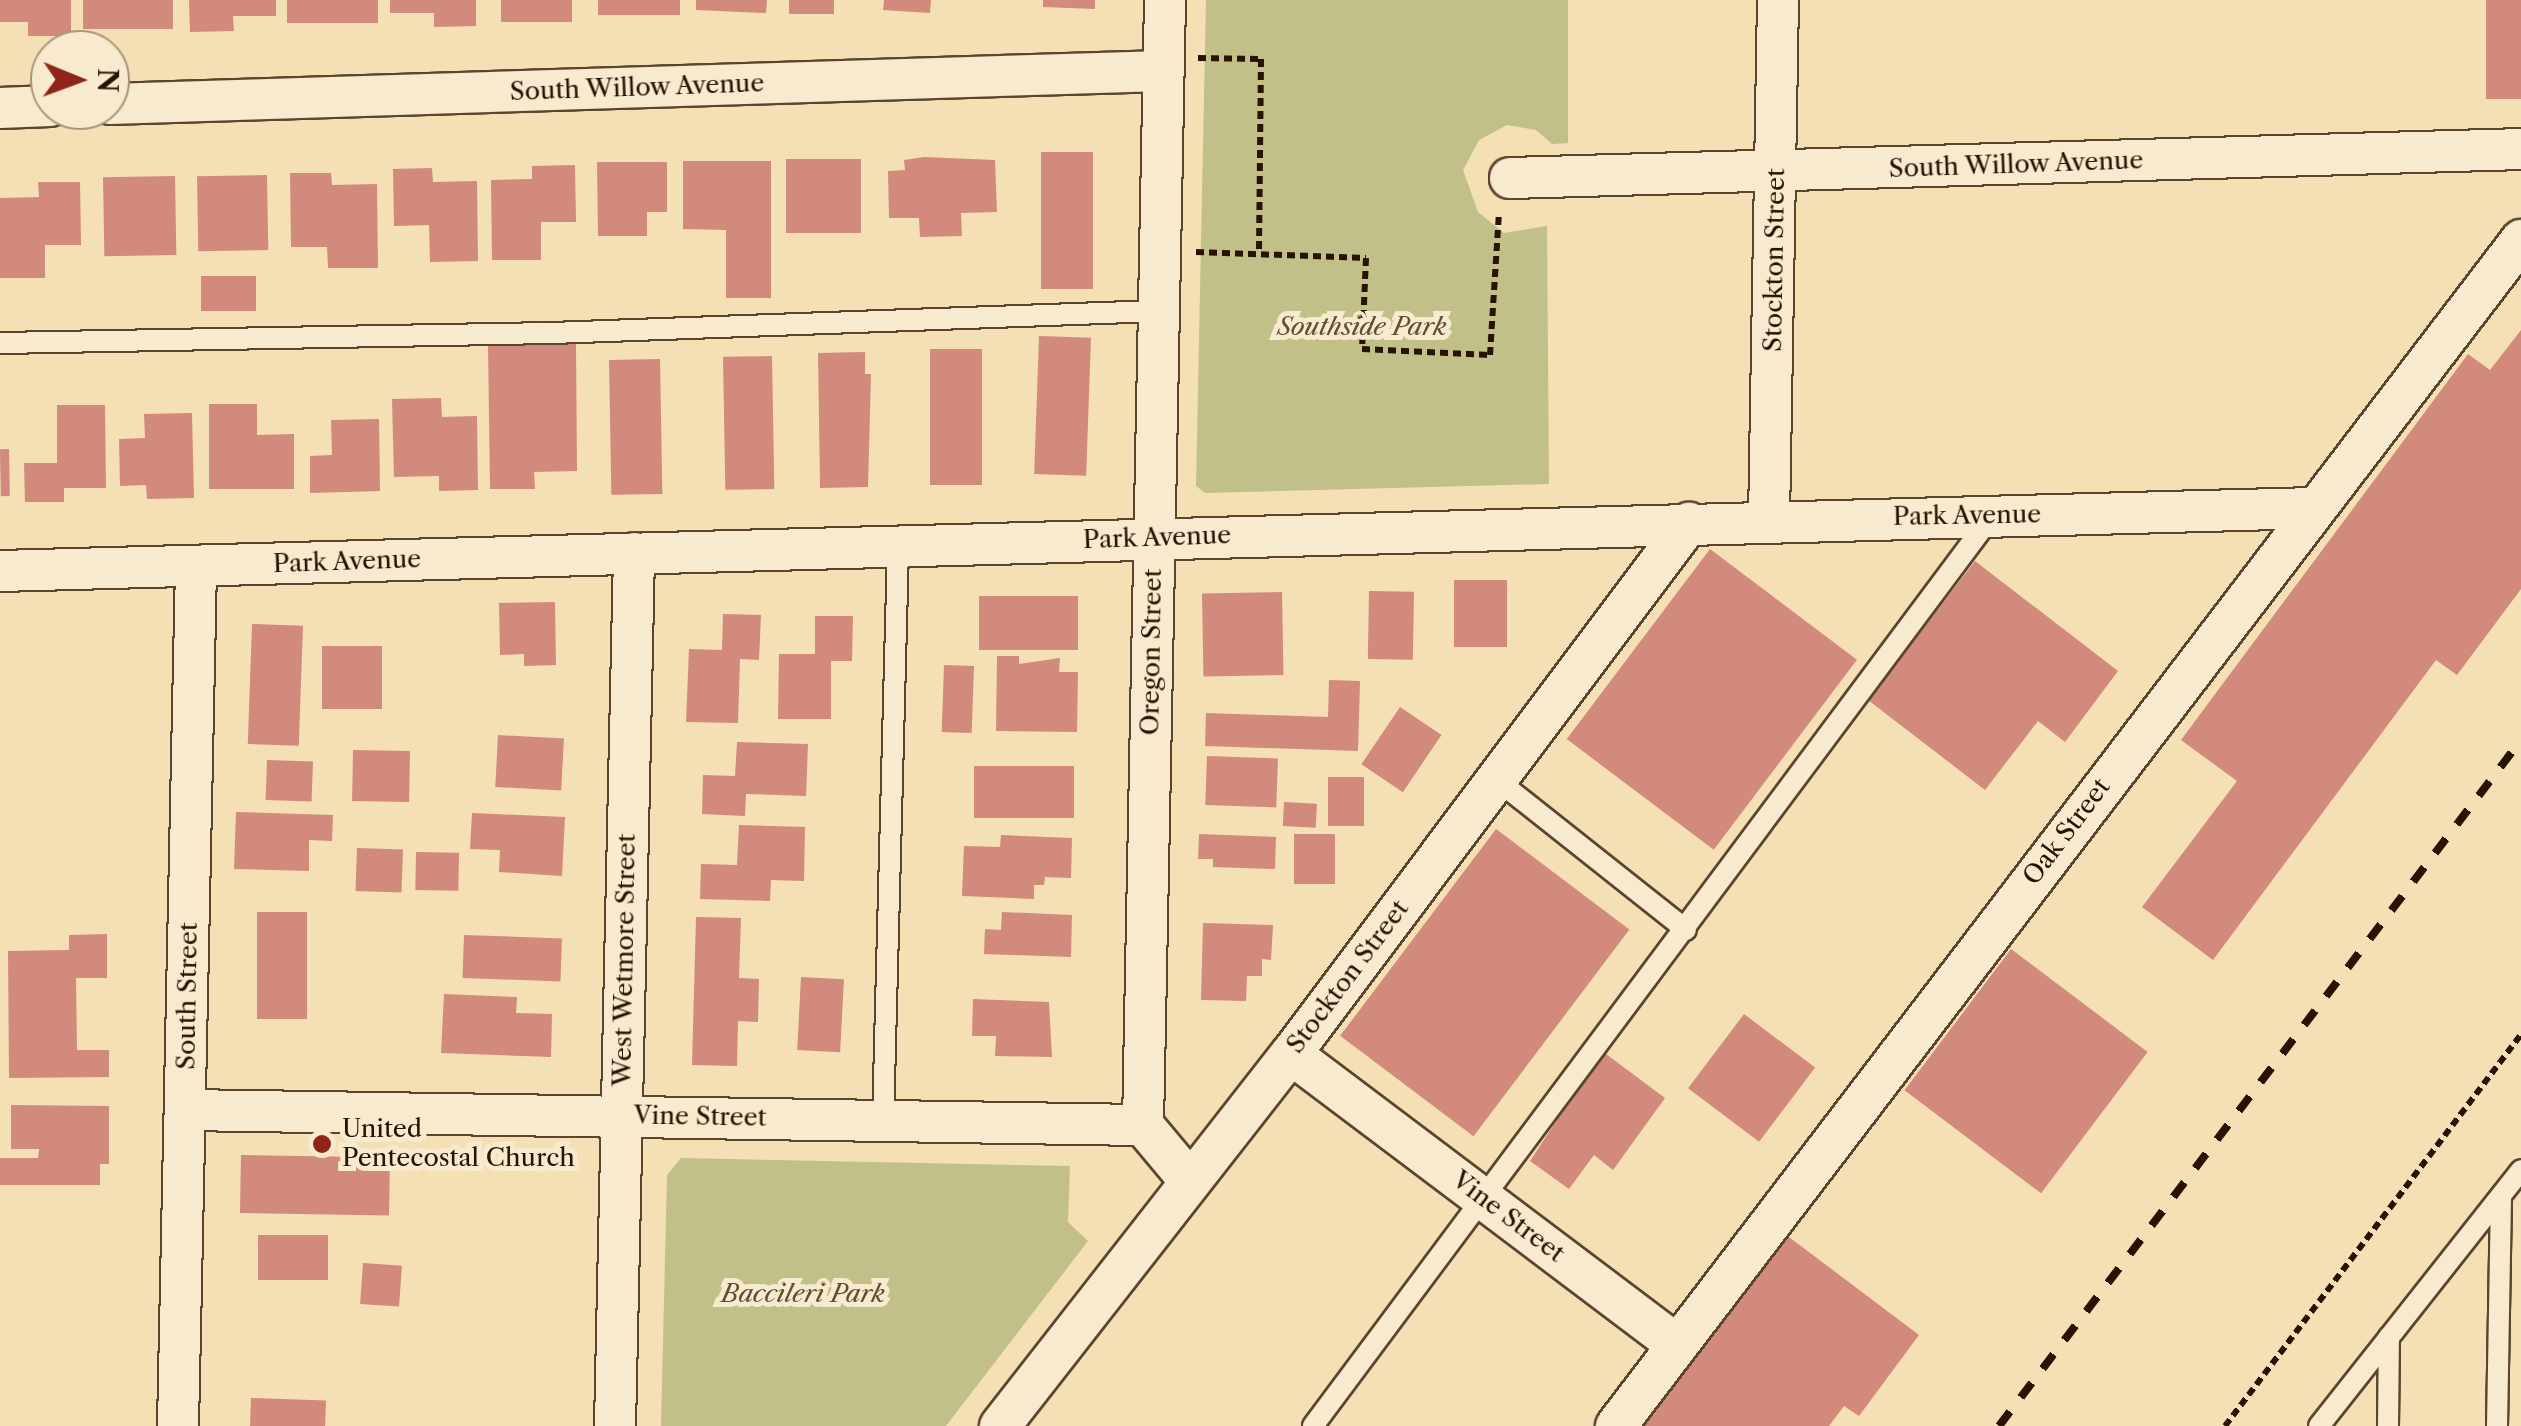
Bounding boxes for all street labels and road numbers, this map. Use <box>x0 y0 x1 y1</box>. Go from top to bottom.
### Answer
street label: South Willow Avenue <box>508 69 766 107</box>
street label: South Willow Avenue <box>1887 146 2145 184</box>
street label: Stockton Street <box>1758 168 1792 352</box>
street label: Park Avenue <box>1892 500 2042 532</box>
street label: Park Avenue <box>1082 520 1232 556</box>
street label: Park Avenue <box>272 544 422 580</box>
street label: Oregon Street <box>1136 568 1168 736</box>
street label: Oak Street <box>2017 773 2117 891</box>
street label: West Wetmore Street <box>608 833 642 1087</box>
street label: Stockton Street <box>1281 895 1415 1059</box>
street label: South Street <box>172 922 204 1070</box>
street label: Vine Street <box>633 1101 767 1133</box>
street label: Vine Street <box>1446 1165 1570 1269</box>

